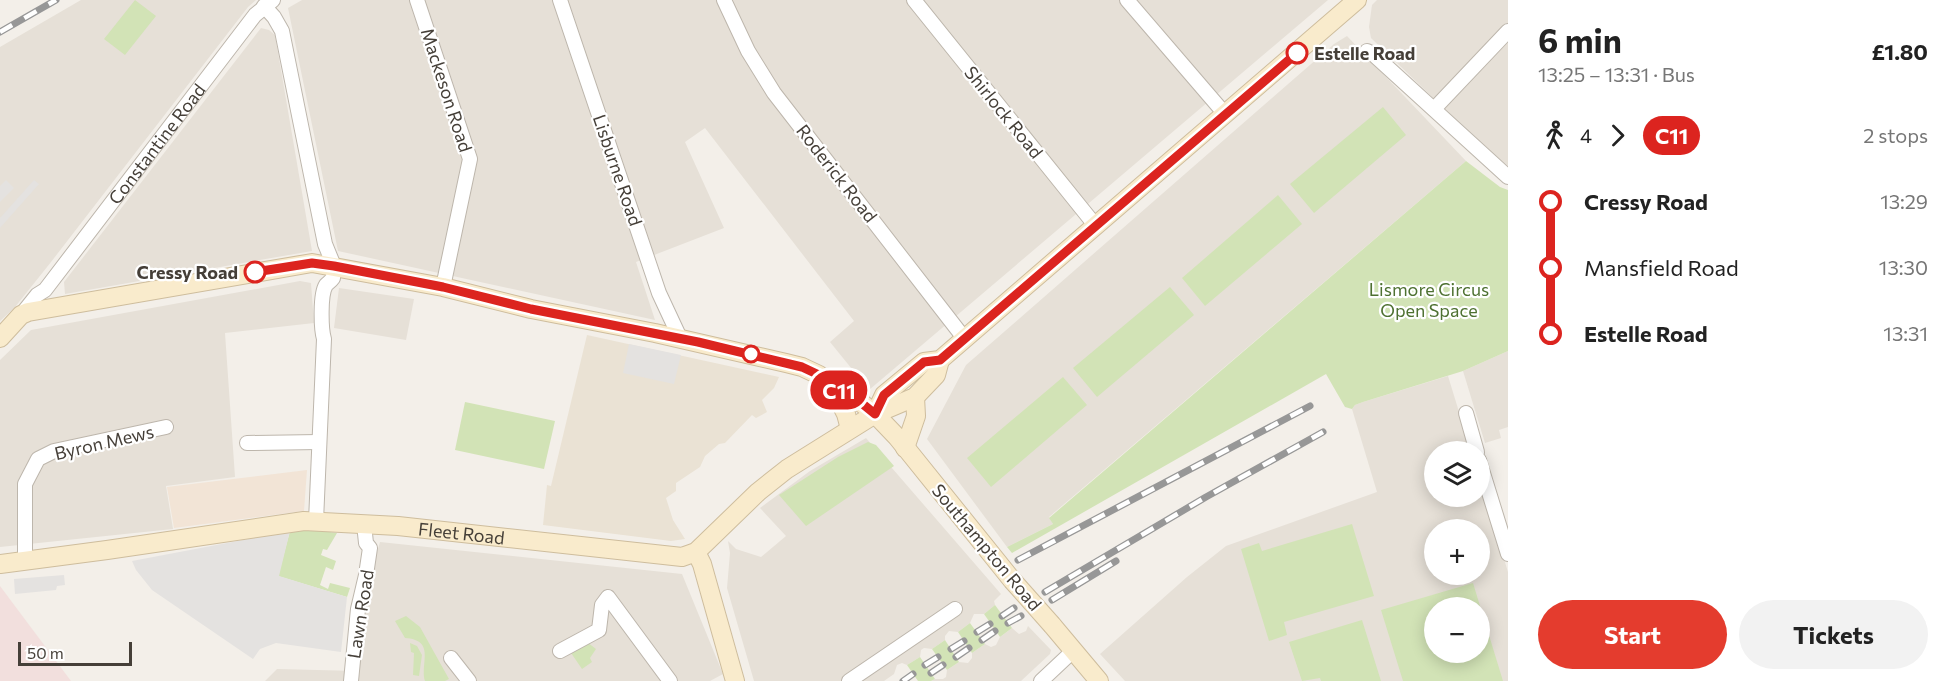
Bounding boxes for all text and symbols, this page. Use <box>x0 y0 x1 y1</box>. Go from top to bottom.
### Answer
text: 6 min <box>1538 19 1622 60</box>
street label: Mackeson Road <box>417 25 477 155</box>
text: £1.80 <box>1871 38 1928 65</box>
marker: Estelle Road <box>1286 42 1308 64</box>
place label: Estelle Road <box>1314 42 1415 64</box>
street label: Shirlock Road <box>960 61 1048 163</box>
text: 13:25 – 13:31 · Bus <box>1538 62 1695 86</box>
street label: Constantine Road <box>104 79 210 209</box>
street label: Lisburne Road <box>589 111 647 229</box>
icon: walk <box>1538 119 1571 152</box>
icon: forward <box>1601 119 1634 152</box>
street label: Roderick Road <box>792 120 882 226</box>
text: 4 <box>1580 123 1592 147</box>
text: C11 <box>1655 123 1688 148</box>
text: 2 stops <box>1863 123 1928 147</box>
text: Cressy Road <box>1584 188 1708 215</box>
text: 13:29 <box>1880 189 1928 213</box>
text: Mansfield Road <box>1584 254 1739 281</box>
text: 13:30 <box>1879 255 1928 279</box>
place label: Cressy Road <box>137 261 238 283</box>
marker: Cressy Road <box>244 261 266 283</box>
park label: Lismore Circus Open Space <box>1369 278 1489 321</box>
text: Estelle Road <box>1584 320 1708 347</box>
text: 13:31 <box>1883 321 1928 345</box>
unlabelled marker <box>742 345 760 363</box>
line badge: C11 <box>804 370 874 410</box>
text: C11 <box>822 378 856 403</box>
street label: Byron Mews <box>52 420 156 464</box>
map controls <box>1424 441 1490 663</box>
button: layers <box>1424 441 1490 507</box>
street label: Southampton Road <box>928 479 1046 615</box>
street label: Fleet Road <box>417 517 506 549</box>
button: + <box>1424 519 1490 585</box>
street label: Lawn Road <box>342 568 378 660</box>
button: − <box>1424 597 1490 663</box>
button: Start <box>1538 600 1727 669</box>
button: Tickets <box>1739 600 1928 669</box>
scale bar <box>18 639 132 666</box>
text: 50 m <box>27 643 64 662</box>

